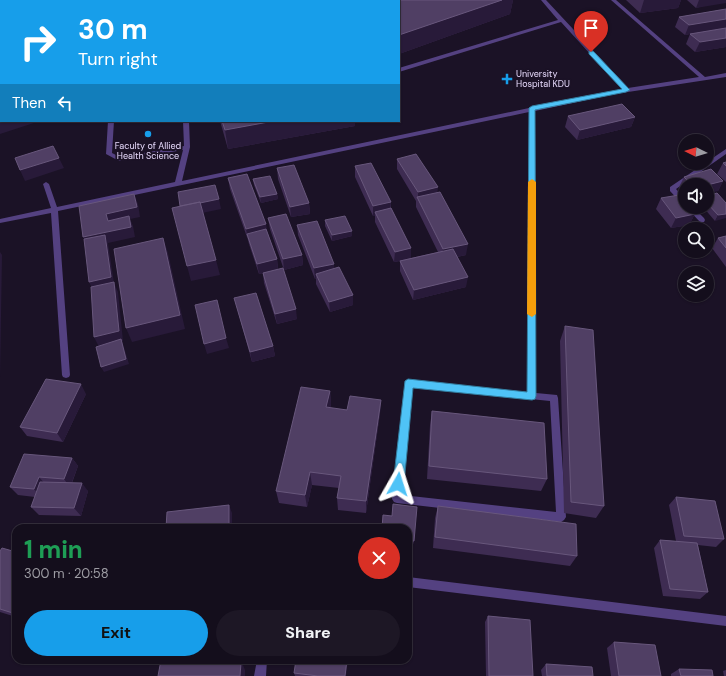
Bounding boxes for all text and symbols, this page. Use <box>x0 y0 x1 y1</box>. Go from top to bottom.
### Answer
text: 30 m <box>78 11 148 48</box>
pin <box>574 11 608 52</box>
icon: right <box>12 16 64 68</box>
icon: arrive <box>580 17 602 39</box>
text: Turn right <box>78 47 158 71</box>
place label: University Hospital KDU <box>516 68 570 90</box>
marker: University Hospital KDU <box>501 73 513 85</box>
icon: left <box>54 92 76 114</box>
text: Then <box>12 93 46 113</box>
marker: Faculty of Allied Health Science <box>143 129 153 139</box>
north arrow <box>678 134 714 170</box>
map controls <box>678 134 714 302</box>
place label: Faculty of Allied Health Science <box>115 140 182 162</box>
button: sound <box>678 178 714 214</box>
button: search <box>678 222 714 258</box>
button: layers <box>678 266 714 302</box>
position arrow <box>377 463 419 505</box>
text: 1 min <box>24 534 83 565</box>
button: close <box>358 537 400 579</box>
text: 300 m · 20:58 <box>24 565 109 582</box>
button: Exit <box>24 610 208 656</box>
button: Share <box>216 610 400 656</box>

